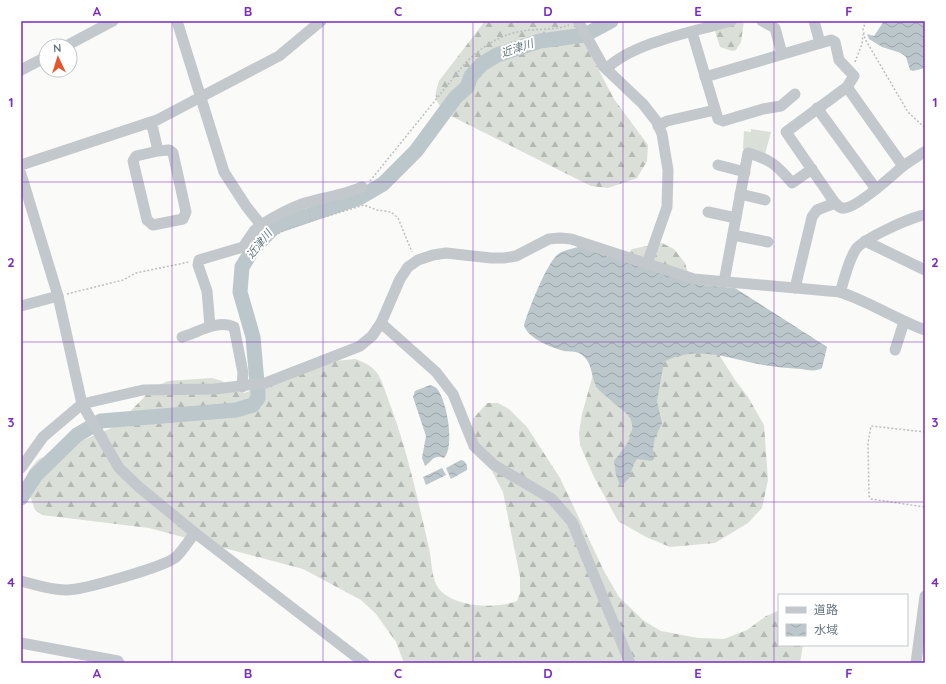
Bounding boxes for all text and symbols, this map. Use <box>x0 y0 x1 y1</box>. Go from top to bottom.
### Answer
text: A <box>93 3 102 19</box>
text: B <box>244 3 252 19</box>
text: C <box>394 3 402 19</box>
text: D <box>543 3 553 19</box>
text: E <box>694 3 702 19</box>
text: F <box>845 3 853 19</box>
water label: 近津川 <box>499 36 536 60</box>
north arrow <box>38 38 78 78</box>
text: N <box>53 41 62 55</box>
text: 1 <box>8 94 14 110</box>
text: 1 <box>932 94 938 110</box>
water label: 近津川 <box>243 226 275 261</box>
text: 2 <box>7 254 15 270</box>
text: 2 <box>931 254 939 270</box>
text: 3 <box>8 414 15 430</box>
text: 3 <box>932 414 939 430</box>
text: 4 <box>7 574 15 590</box>
text: 4 <box>931 574 939 590</box>
legend <box>778 594 908 646</box>
text: 道路 <box>814 602 838 617</box>
text: 水域 <box>814 622 838 637</box>
text: A <box>93 665 102 681</box>
text: B <box>244 665 252 681</box>
text: C <box>394 665 402 681</box>
text: D <box>543 665 553 681</box>
text: E <box>694 665 702 681</box>
text: F <box>845 665 853 681</box>

